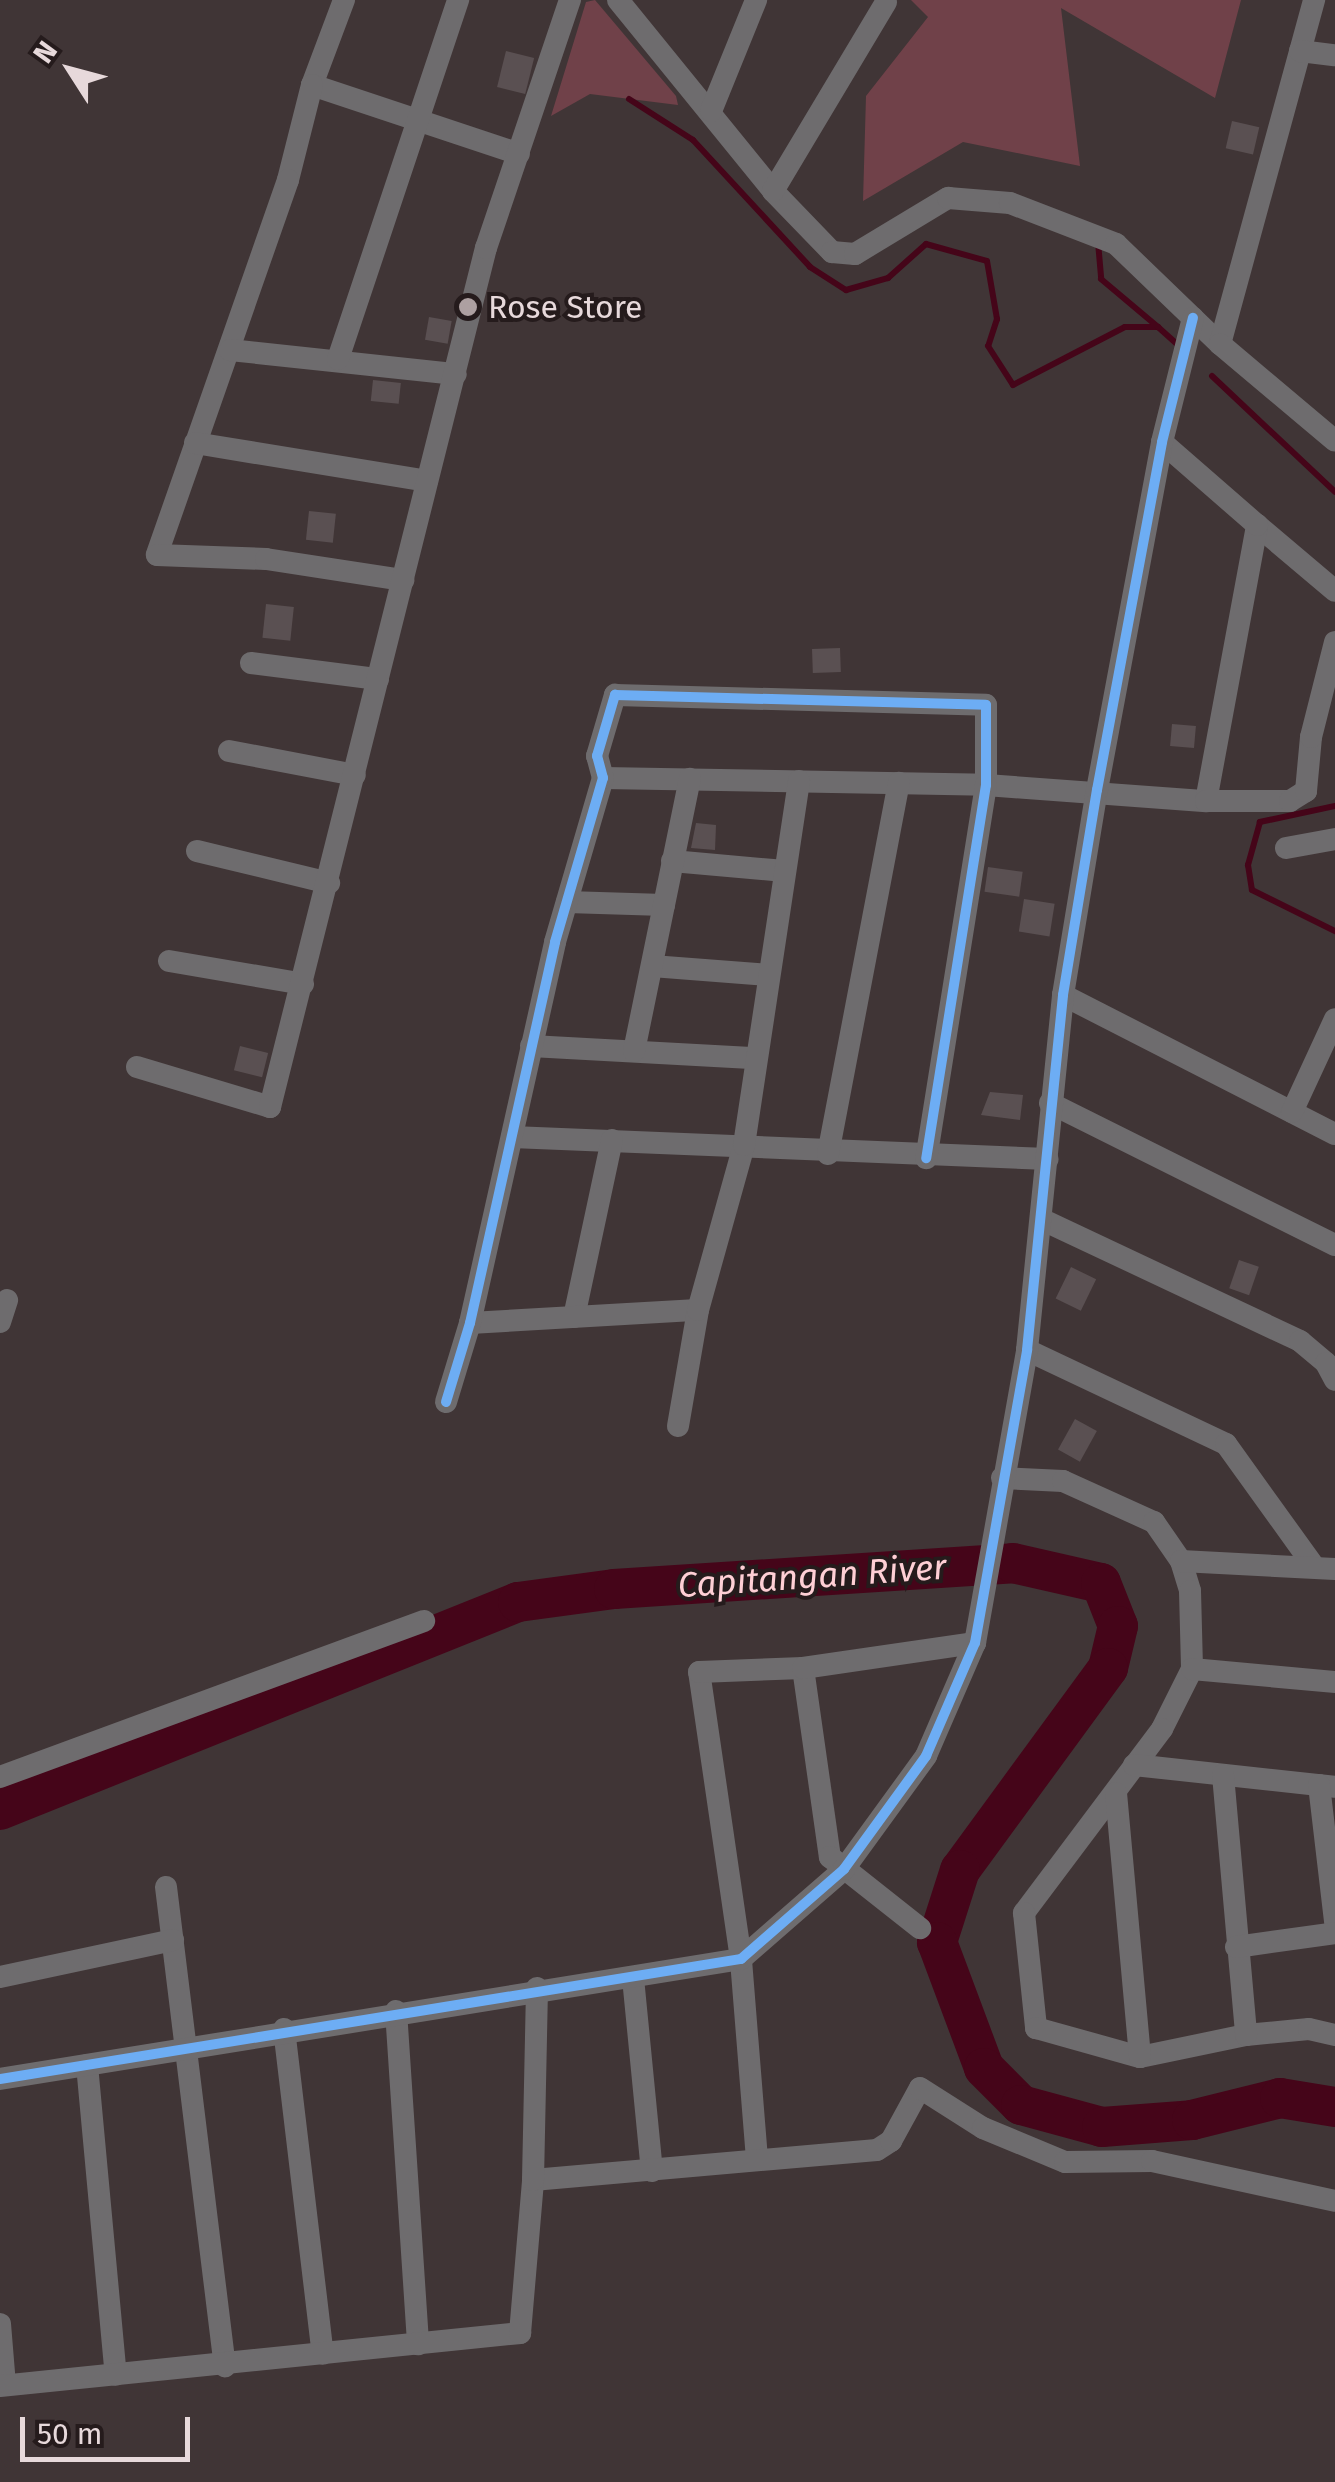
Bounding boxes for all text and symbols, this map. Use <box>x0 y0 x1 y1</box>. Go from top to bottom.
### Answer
north arrow <box>20 20 120 120</box>
text: N <box>27 35 64 69</box>
place label: Rose Store <box>488 288 642 326</box>
marker: Rose Store <box>457 296 479 318</box>
water label: Capitangan River <box>676 1546 948 1606</box>
scale bar <box>25 2397 195 2459</box>
text: 50 m <box>37 2416 102 2452</box>

